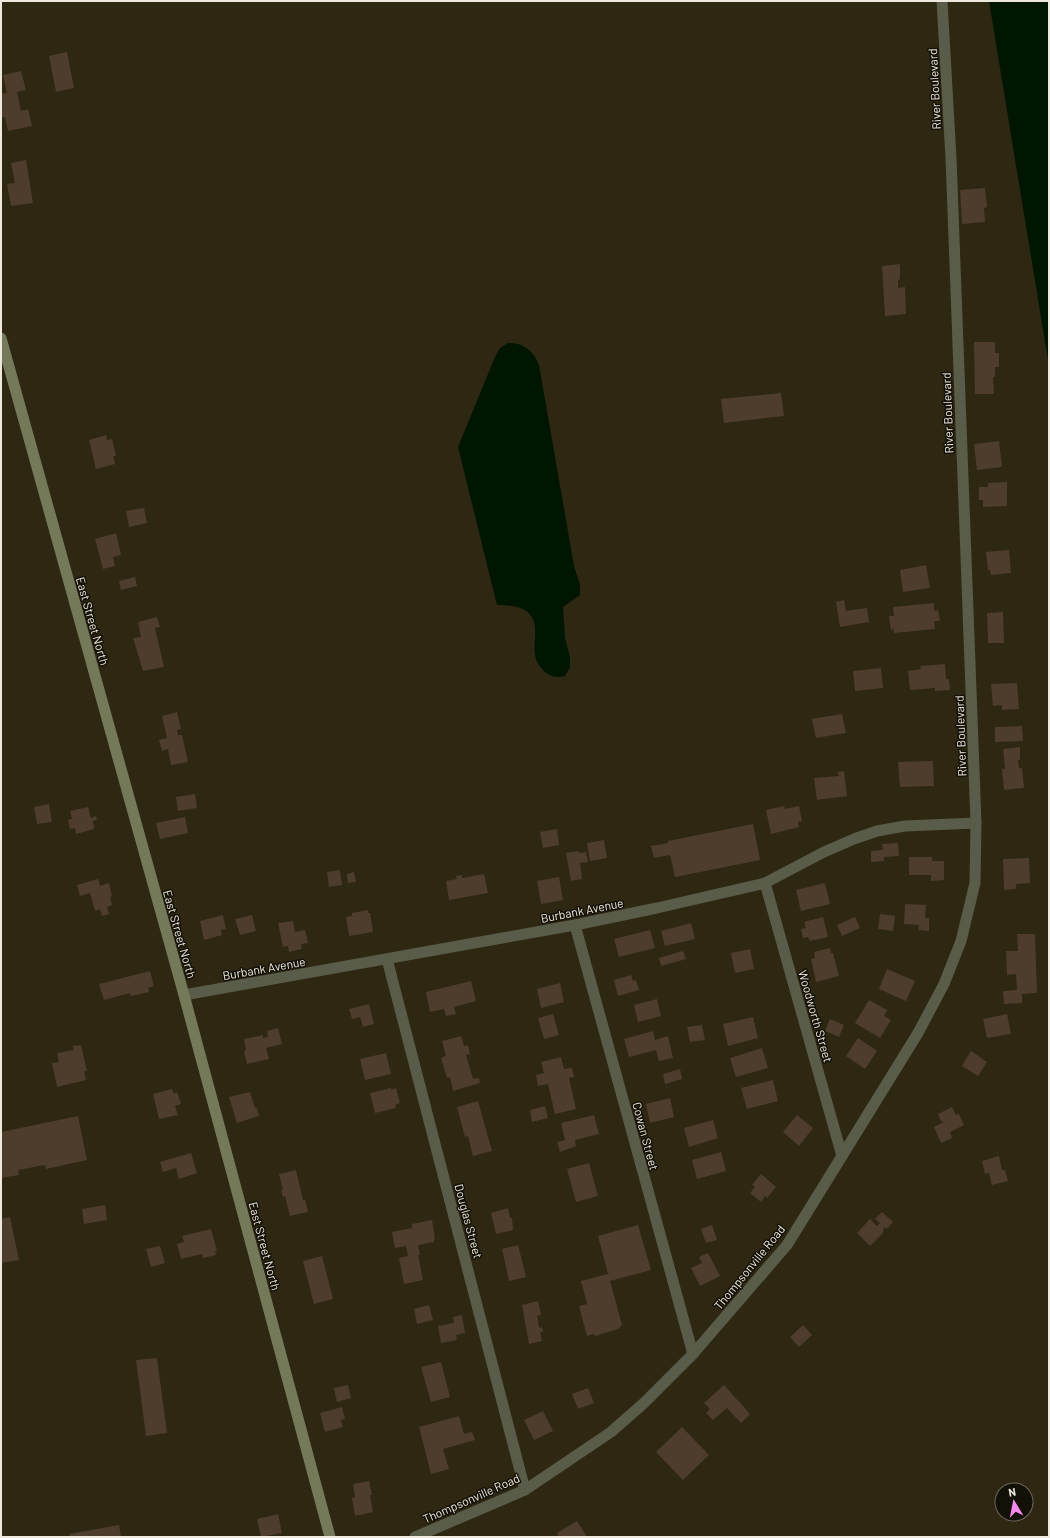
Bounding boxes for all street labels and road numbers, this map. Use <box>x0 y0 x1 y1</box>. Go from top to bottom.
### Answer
street label: River Boulevard <box>925 48 943 130</box>
street label: River Boulevard <box>939 372 955 454</box>
street label: East Street North <box>74 575 112 667</box>
street label: River Boulevard <box>952 695 968 777</box>
street label: East Street North <box>161 888 199 980</box>
street label: Burbank Avenue <box>540 895 624 925</box>
street label: Burbank Avenue <box>221 954 307 982</box>
street label: Woodworth Street <box>796 968 836 1064</box>
street label: Cowan Street <box>630 1100 662 1172</box>
street label: Douglas Street <box>452 1182 486 1260</box>
street label: East Street North <box>246 1200 284 1292</box>
street label: Thompsonville Road <box>711 1222 787 1312</box>
street label: Thompsonville Road <box>420 1470 522 1526</box>

